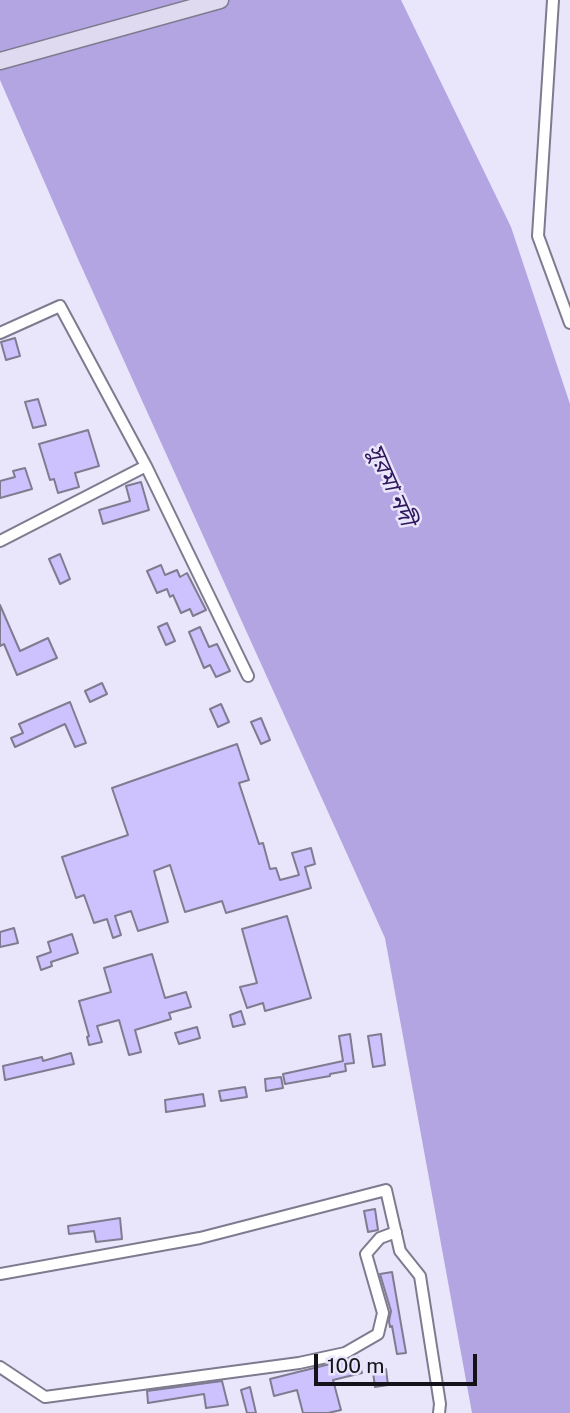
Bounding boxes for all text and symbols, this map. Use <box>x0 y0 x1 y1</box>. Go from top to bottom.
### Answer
water label: সুরমা নদী <box>361 440 421 530</box>
scale bar <box>318 1340 481 1384</box>
text: 100 m <box>327 1353 384 1378</box>

